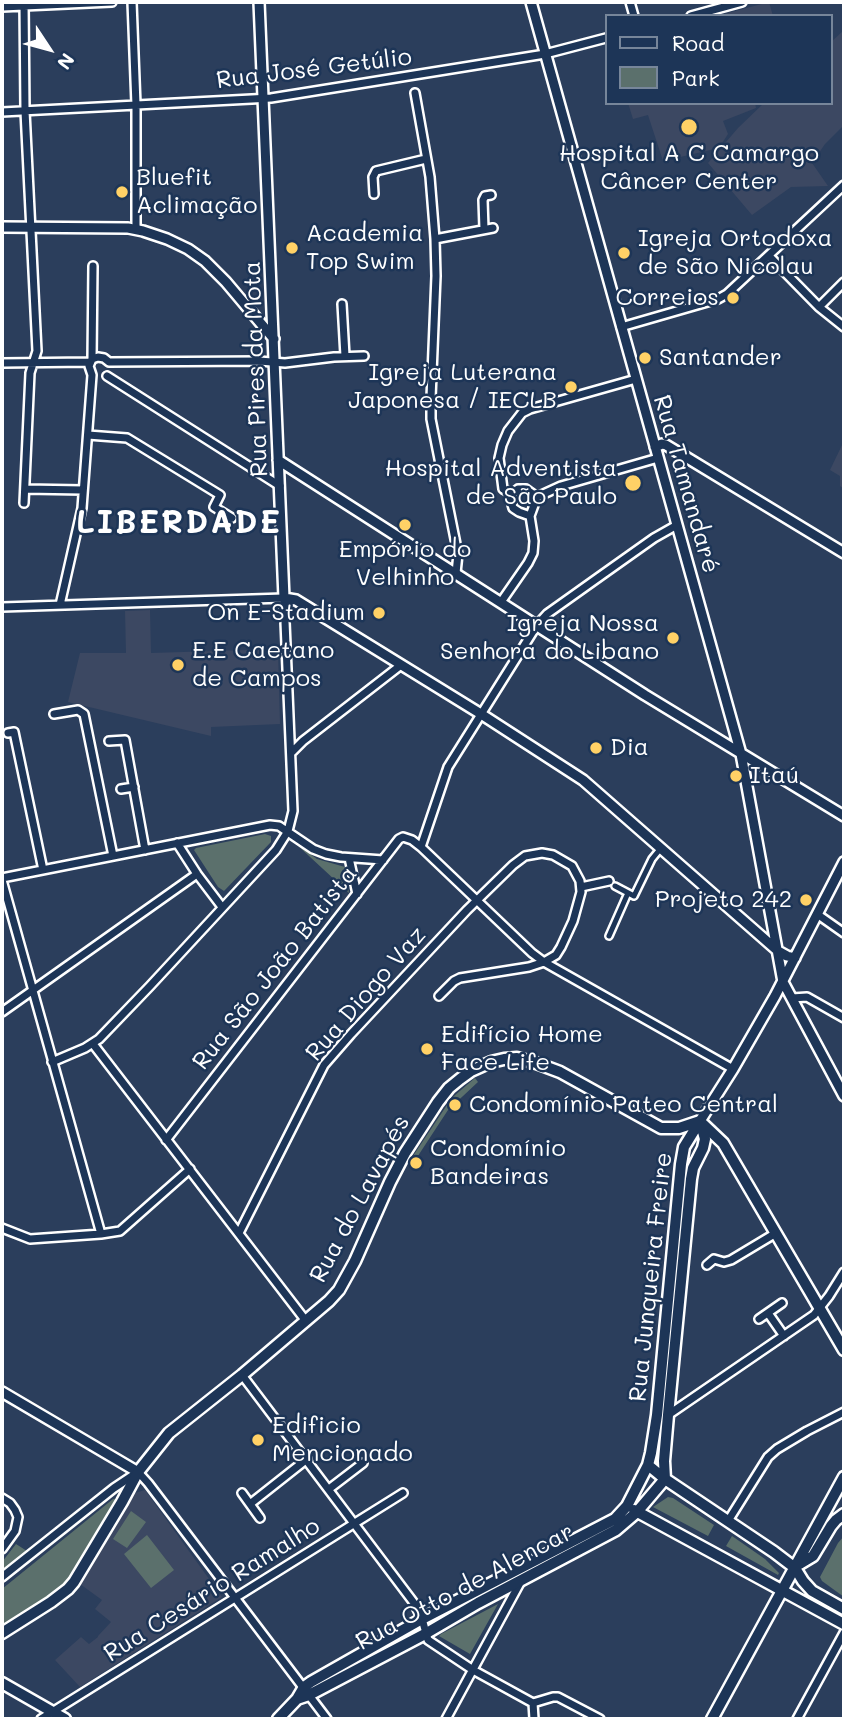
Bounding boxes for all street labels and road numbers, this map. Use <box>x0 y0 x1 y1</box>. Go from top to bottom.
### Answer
street label: Rua José Getúlio <box>215 43 413 95</box>
street label: Rua Pires da Mota <box>238 261 274 477</box>
street label: Rua Tamandaré <box>647 392 725 576</box>
street label: Rua São João Batista <box>186 860 364 1076</box>
street label: Rua Diogo Vaz <box>300 921 432 1067</box>
street label: Rua do Lavapés <box>304 1110 416 1288</box>
street label: Rua Junqueira Freire <box>624 1151 678 1403</box>
street label: Rua Cesário Ramalho <box>99 1512 325 1668</box>
street label: Rua Otto de Alencar <box>351 1517 579 1657</box>

